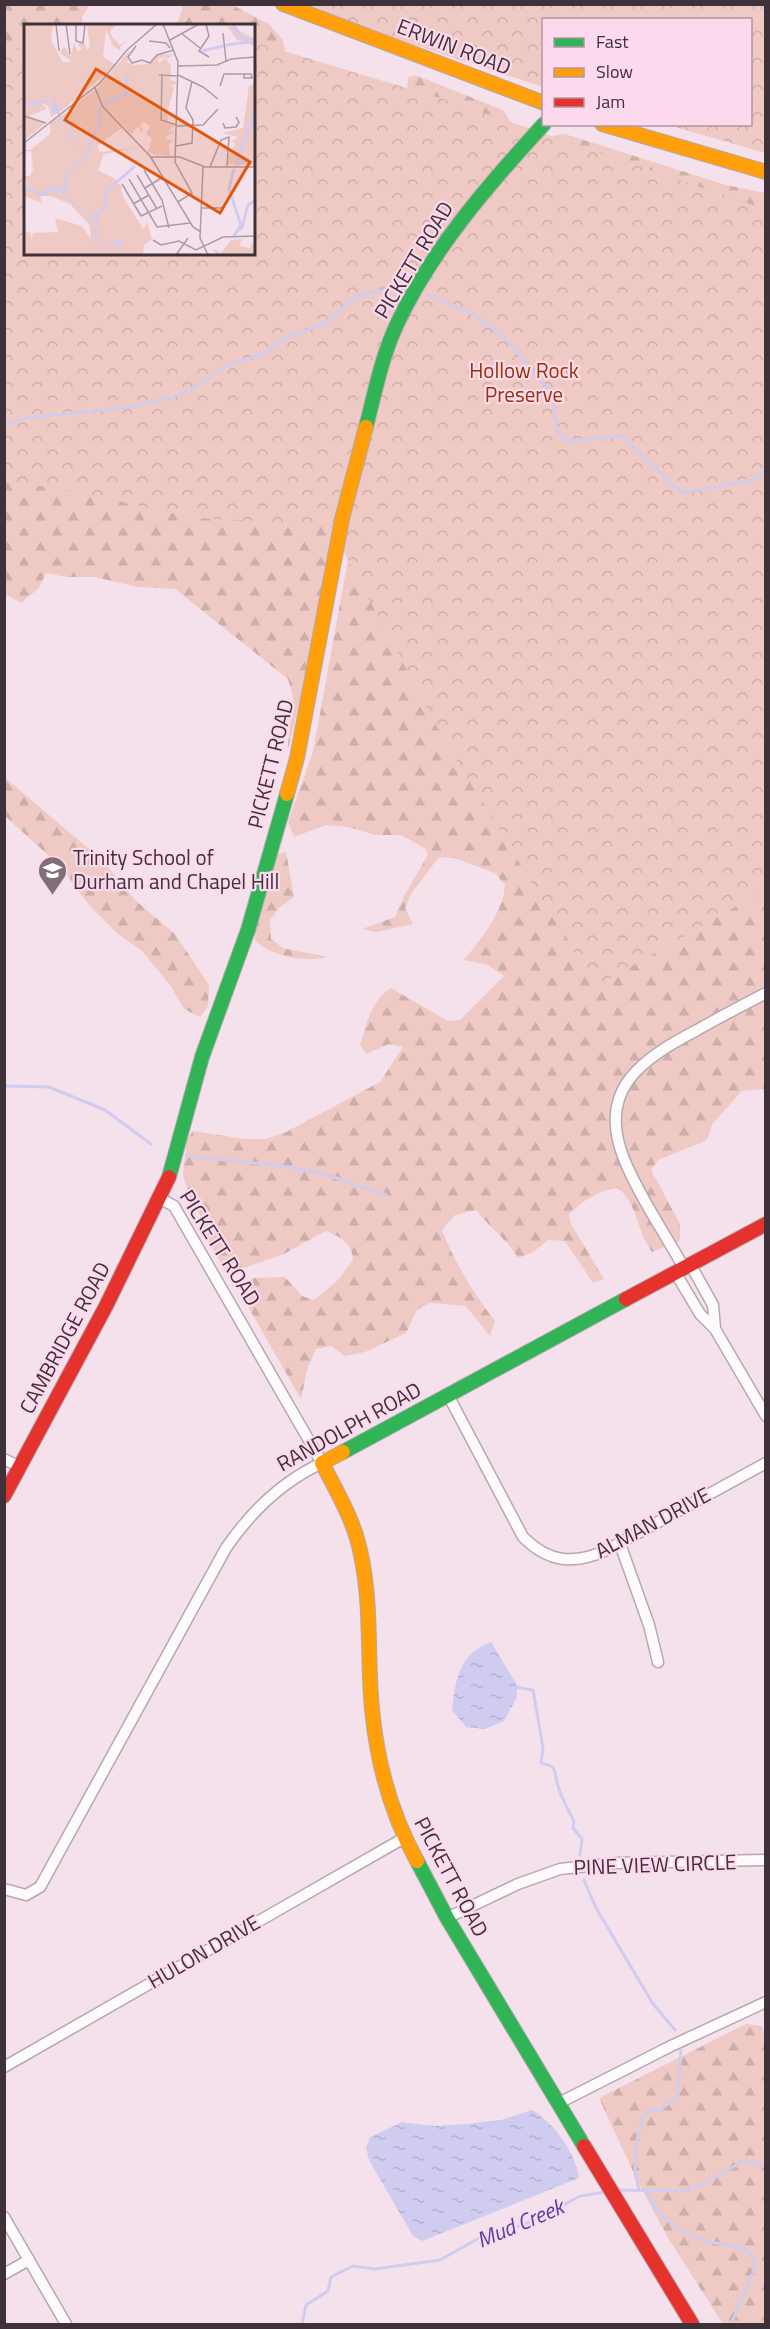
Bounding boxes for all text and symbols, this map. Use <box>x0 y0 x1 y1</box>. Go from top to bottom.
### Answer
street label: ERWIN ROAD <box>393 10 516 82</box>
legend <box>542 18 752 126</box>
inset map <box>24 24 255 255</box>
text: Fast <box>596 28 629 55</box>
text: Slow <box>596 58 633 85</box>
text: Jam <box>596 88 625 115</box>
street label: PICKETT ROAD <box>365 195 461 324</box>
park label: Hollow Rock Preserve <box>469 354 579 410</box>
street label: PICKETT ROAD <box>239 696 302 832</box>
place label: Trinity School of Durham and Chapel Hill <box>73 841 279 897</box>
school or university icon: Trinity School of Durham and Chapel Hill <box>36 854 68 896</box>
street label: PICKETT ROAD <box>172 1183 269 1312</box>
street label: CAMBRIDGE ROAD <box>11 1256 118 1419</box>
street label: RANDOLPH ROAD <box>270 1373 427 1479</box>
street label: ALMAN DRIVE <box>589 1478 716 1566</box>
street label: PICKETT ROAD <box>407 1811 497 1942</box>
street label: PINE VIEW CIRCLE <box>573 1845 737 1883</box>
street label: HULON DRIVE <box>141 1906 266 1996</box>
water label: Mud Creek <box>471 2189 571 2257</box>

